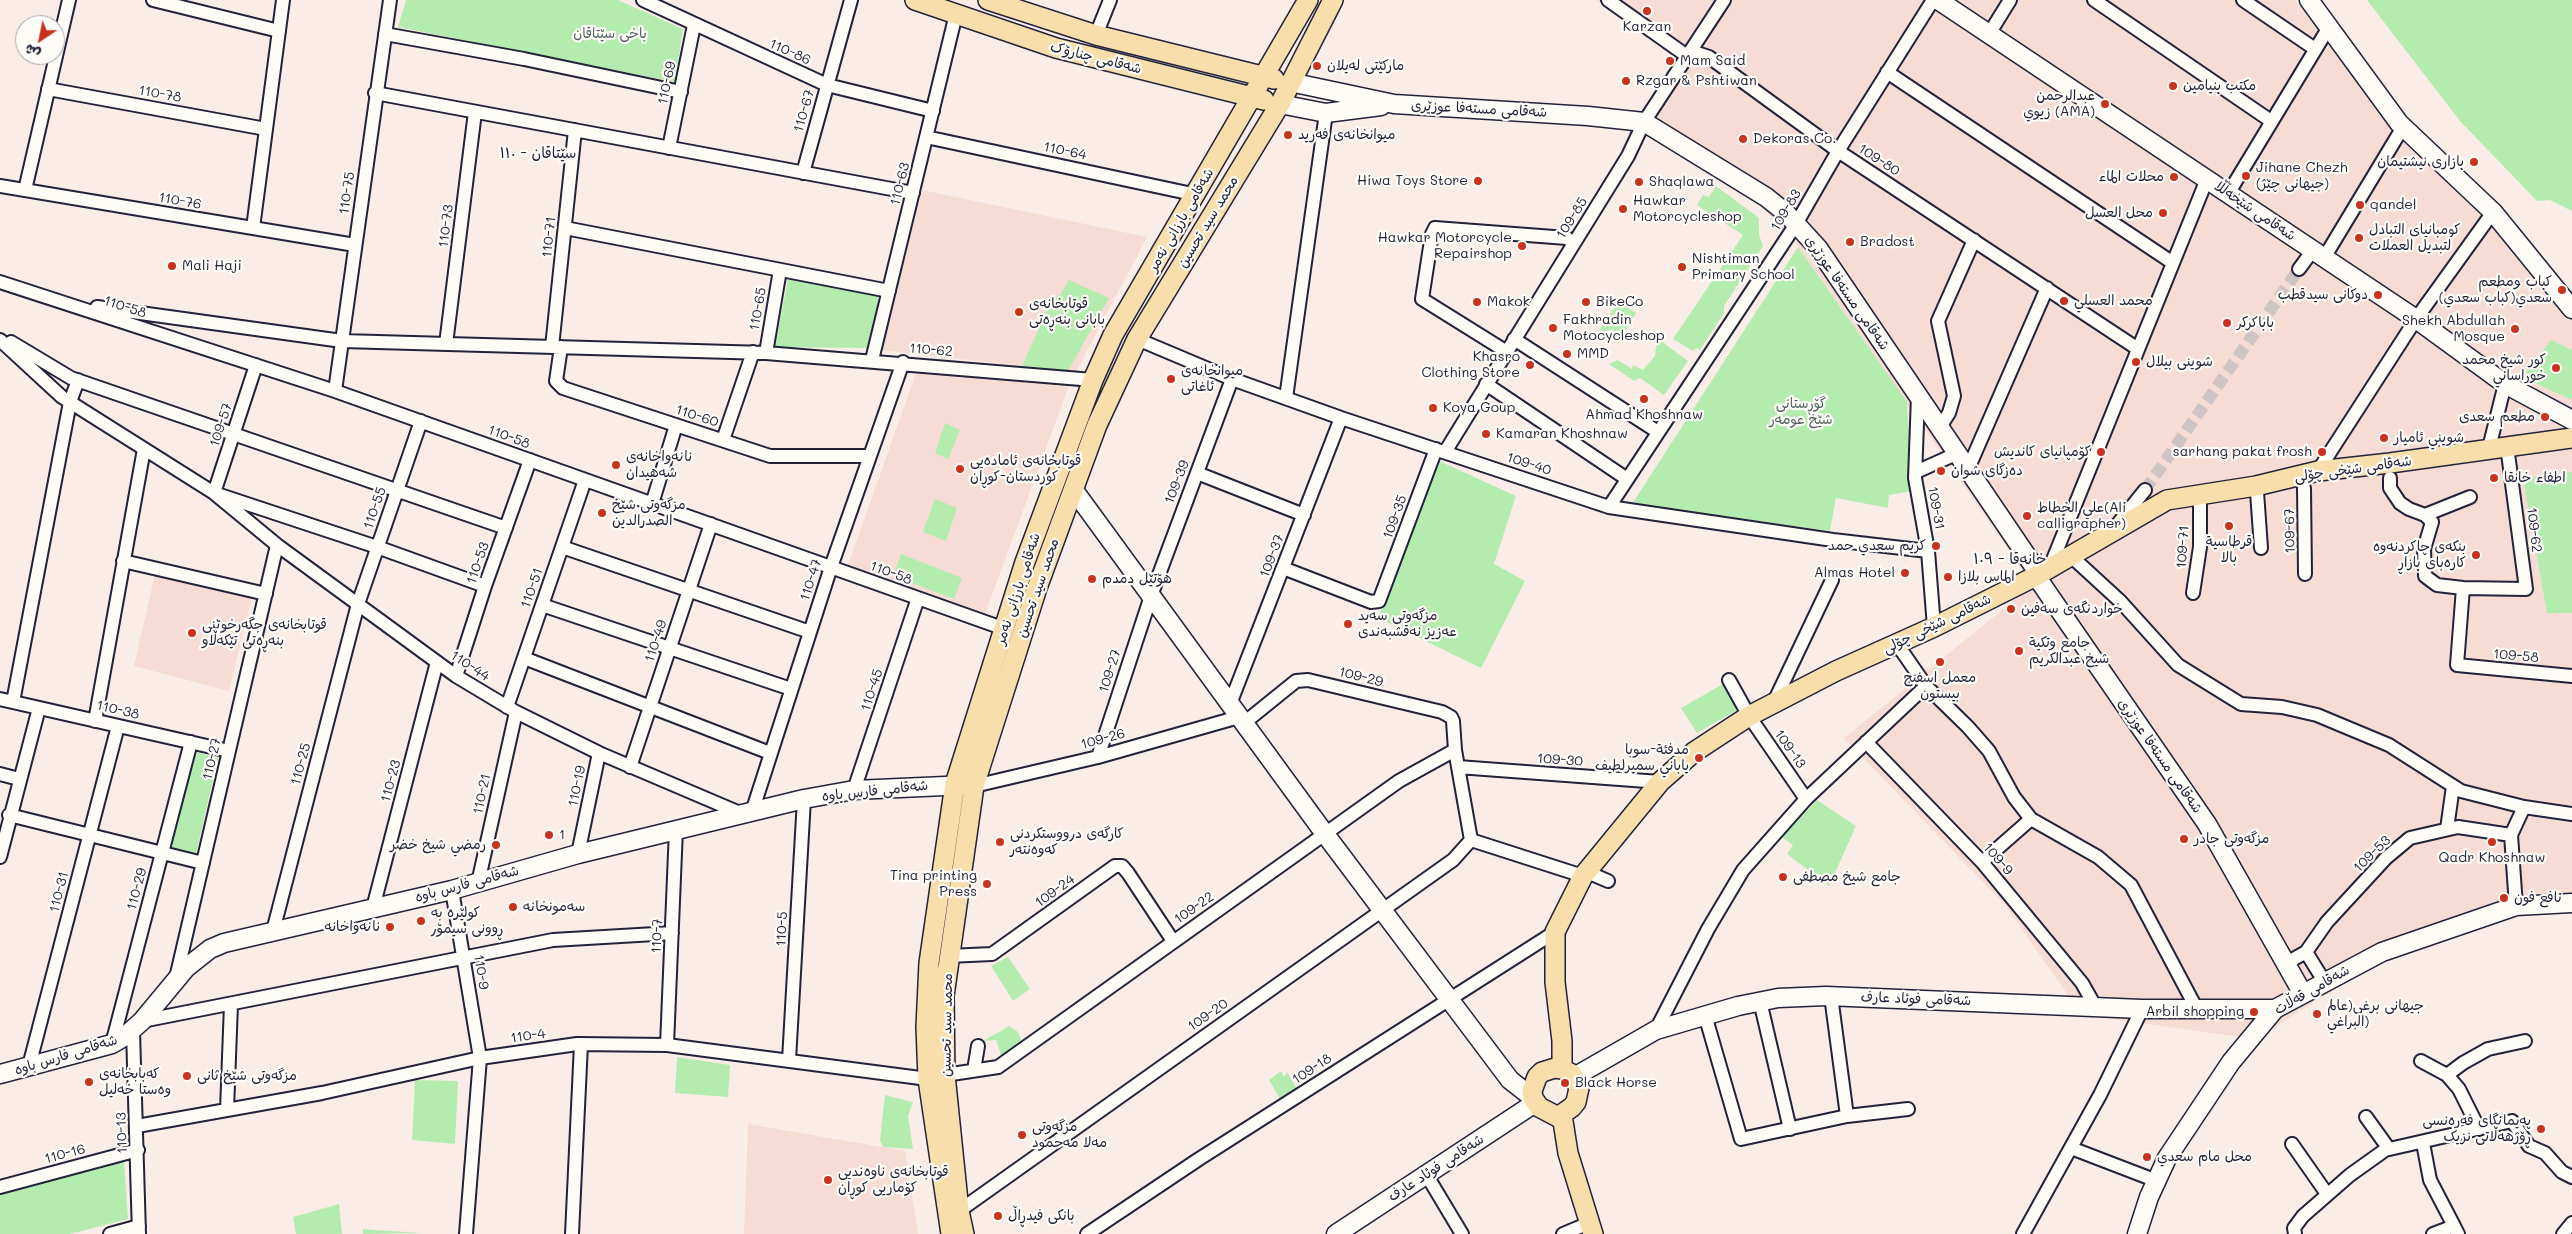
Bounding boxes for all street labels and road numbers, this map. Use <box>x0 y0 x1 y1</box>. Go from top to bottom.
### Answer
street label: 110-86 <box>766 35 814 69</box>
street label: شەقامی چنارۆک <box>1049 39 1143 77</box>
street label: 110-69 <box>654 60 680 106</box>
street label: 110-78 <box>137 82 183 106</box>
street label: 110-67 <box>790 88 818 134</box>
street label: شەقامی مستەفا عوزێری <box>1411 97 1547 121</box>
street label: 110-64 <box>1042 138 1088 164</box>
street label: 109-80 <box>1855 140 1903 180</box>
street label: 110-63 <box>887 161 913 207</box>
street label: شەقامی بارزانی نەمر <box>1145 165 1217 275</box>
street label: 110-75 <box>336 171 358 215</box>
street label: محمد سید تحسین <box>1174 173 1242 271</box>
street label: شەقامی شێخەڵڵا <box>2211 178 2299 244</box>
street label: 109-83 <box>1767 186 1805 234</box>
street label: 110-76 <box>157 189 203 213</box>
street label: 109-85 <box>1553 194 1591 242</box>
street label: 110-73 <box>435 204 457 248</box>
street label: 110-71 <box>538 216 560 258</box>
street label: شەقامی مستەفا عوزێری <box>1801 232 1893 354</box>
street label: 110-65 <box>746 286 770 332</box>
street label: 110-58 <box>102 292 148 322</box>
street label: 110-62 <box>909 340 953 360</box>
street label: 109-57 <box>206 401 236 449</box>
street label: 110-60 <box>673 401 721 431</box>
street label: 110-58 <box>486 422 532 452</box>
street label: 109-40 <box>1505 449 1553 479</box>
street label: شەقامی شێخی چۆلی <box>2293 452 2413 486</box>
street label: 109-39 <box>1161 458 1193 506</box>
street label: 110-55 <box>360 485 390 531</box>
street label: 109-31 <box>1924 485 1948 531</box>
street label: 109-35 <box>1379 493 1411 541</box>
street label: 109-62 <box>2523 506 2545 554</box>
street label: 109-67 <box>2281 508 2299 554</box>
street label: 109-71 <box>2173 525 2193 569</box>
street label: شەقامی بارزانی نەمر <box>992 531 1044 647</box>
street label: 109-37 <box>1256 532 1288 580</box>
street label: محمد سید تحسین <box>1013 536 1063 640</box>
street label: 110-53 <box>463 540 493 586</box>
street label: 110-47 <box>796 557 826 603</box>
street label: 110-58 <box>868 558 914 588</box>
street label: 110-51 <box>517 566 547 610</box>
street label: شەقامی شێخی چۆلی <box>1880 591 1994 657</box>
street label: 110-49 <box>641 618 671 664</box>
street label: 109-58 <box>2492 646 2540 666</box>
street label: 110-44 <box>447 647 493 685</box>
street label: 109-27 <box>1095 647 1125 695</box>
street label: 109-29 <box>1337 663 1385 691</box>
street label: 110-45 <box>857 667 887 713</box>
street label: شەقامی مستەفا عوزێری <box>2114 695 2206 817</box>
street label: 110-38 <box>95 697 141 723</box>
street label: 109-26 <box>1079 725 1127 753</box>
street label: 109-13 <box>1771 726 1809 772</box>
street label: 110-27 <box>199 736 225 782</box>
street label: 110-25 <box>287 741 315 787</box>
street label: 109-30 <box>1537 750 1583 770</box>
street label: 110-23 <box>377 758 405 804</box>
street label: 110-19 <box>564 764 590 808</box>
street label: 110-21 <box>470 772 494 816</box>
street label: شەقامی فارس باوە <box>821 777 929 805</box>
street label: 109-53 <box>2350 832 2394 876</box>
street label: 109-9 <box>1979 839 2017 879</box>
street label: شەقامی فارس باوە <box>413 862 521 906</box>
street label: 110-29 <box>123 866 151 912</box>
street label: 110-31 <box>46 870 72 914</box>
street label: 109-24 <box>1032 871 1078 911</box>
street label: 109-22 <box>1171 888 1217 928</box>
street label: 110-5 <box>773 911 791 947</box>
street label: 110-7 <box>648 918 666 954</box>
street label: 110-9 <box>470 953 492 991</box>
street label: شەقامی قەڵات <box>2271 962 2353 1018</box>
street label: محمد سید تحسین <box>938 973 956 1077</box>
street label: شەقامی فوئاد عارف <box>1860 989 1972 1009</box>
street label: 109-20 <box>1185 995 1231 1035</box>
street label: 110-4 <box>509 1025 547 1047</box>
street label: شەقامی فارس باوە <box>12 1031 120 1079</box>
street label: 109-18 <box>1289 1050 1335 1088</box>
street label: 110-13 <box>113 1112 131 1154</box>
street label: شەقامی فوئاد عارف <box>1385 1131 1487 1205</box>
street label: 110-16 <box>43 1140 87 1168</box>

